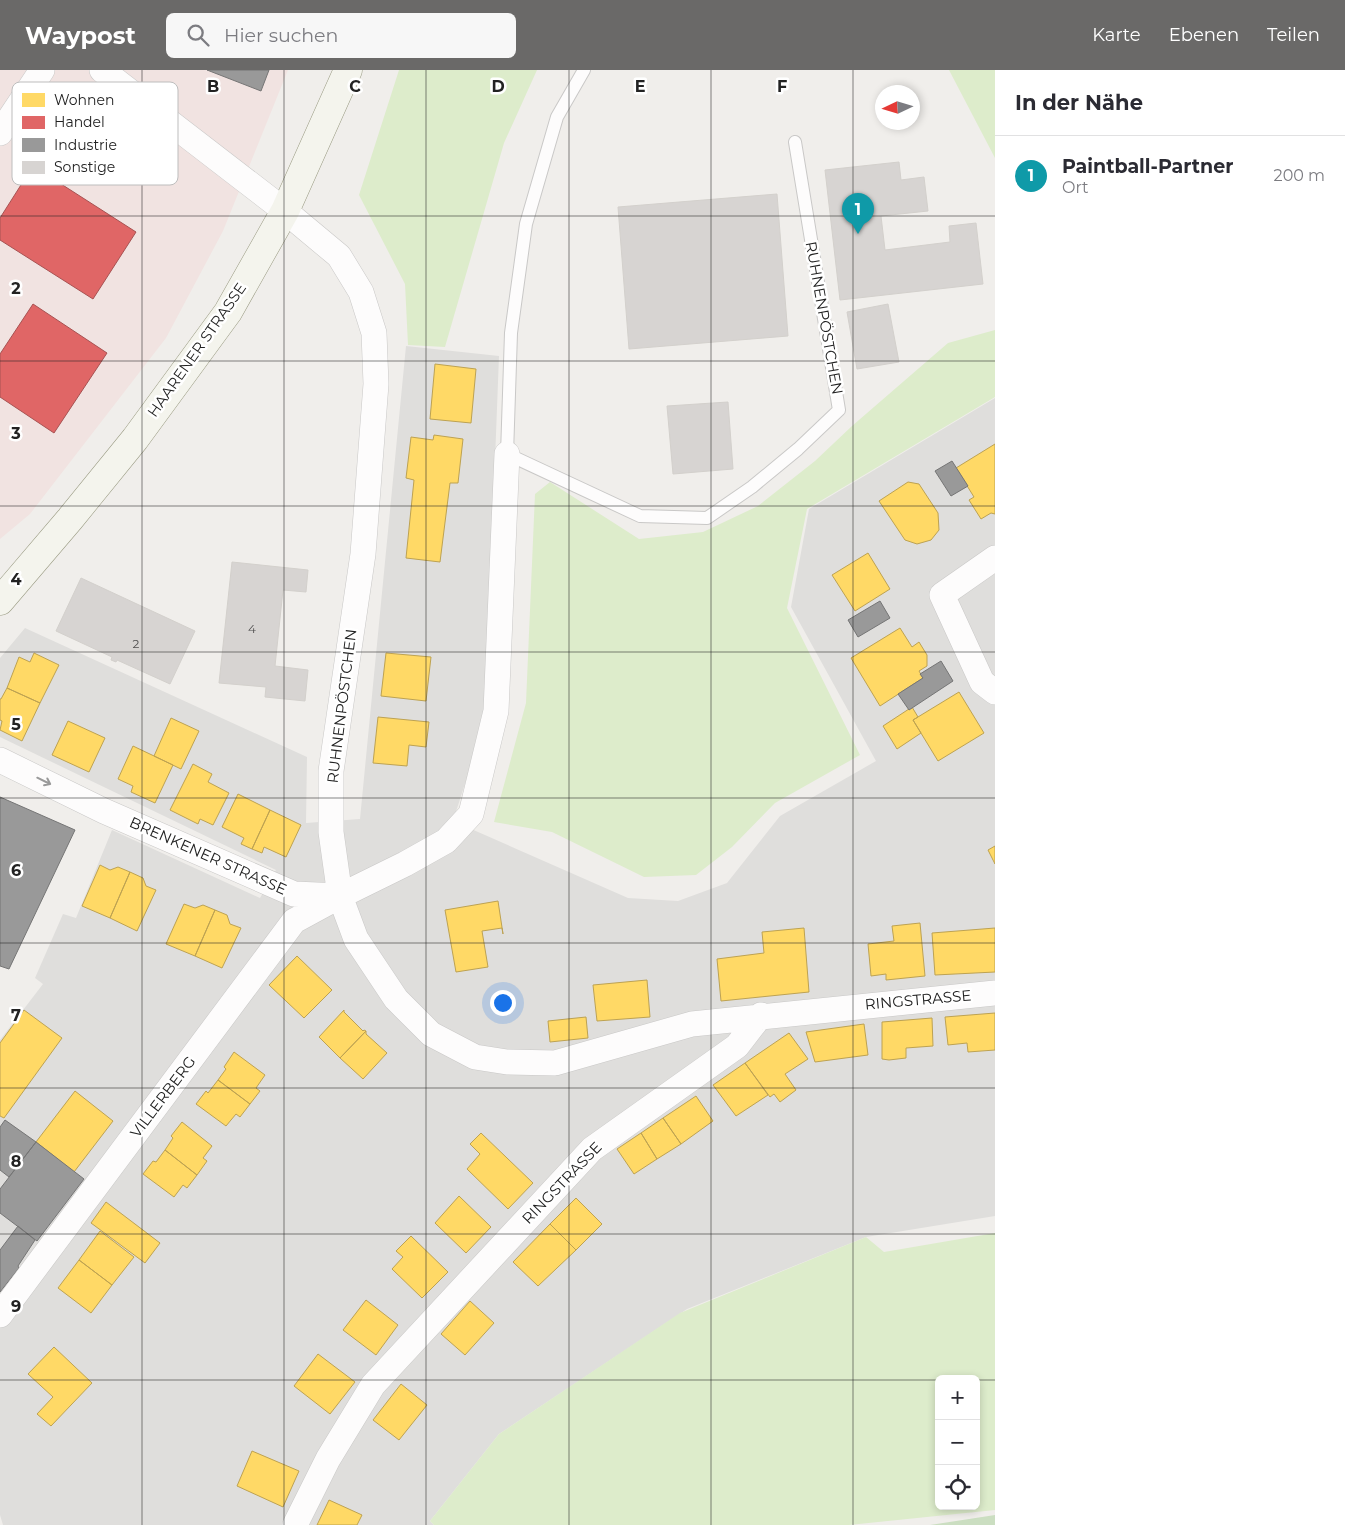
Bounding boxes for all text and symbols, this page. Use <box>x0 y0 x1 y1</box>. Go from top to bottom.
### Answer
search box <box>166 13 516 58</box>
text: Waypost <box>25 21 136 50</box>
icon: search <box>184 21 212 49</box>
text: Hier suchen <box>224 24 338 47</box>
text: Karte <box>1092 24 1141 46</box>
text: Ebenen <box>1169 24 1239 46</box>
text: Teilen <box>1267 24 1320 46</box>
text: B <box>207 77 219 96</box>
text: C <box>349 77 361 96</box>
text: D <box>491 77 505 96</box>
text: E <box>635 77 645 96</box>
text: F <box>777 77 787 96</box>
legend <box>12 82 178 185</box>
north arrow <box>875 85 920 130</box>
text: In der Nähe <box>1015 90 1143 115</box>
text: Wohnen <box>54 91 114 109</box>
text: Handel <box>54 113 105 131</box>
text: Industrie <box>54 136 117 154</box>
text: Paintball-Partner <box>1062 155 1233 178</box>
text: Sonstige <box>54 158 115 176</box>
text: 1 <box>1028 166 1034 185</box>
text: 200 m <box>1274 166 1325 185</box>
text: Ort <box>1062 178 1089 197</box>
pin: 1 <box>842 193 874 234</box>
street label: RUHNENPÖSTCHEN <box>802 240 847 396</box>
text: 2 <box>11 279 21 298</box>
street label: HAARENER STRASSE <box>143 279 250 420</box>
text: 3 <box>10 424 21 443</box>
text: 4 <box>10 570 22 589</box>
house number: 4 <box>248 621 256 636</box>
street label: RUHNENPÖSTCHEN <box>323 628 360 784</box>
house number: 2 <box>133 636 140 651</box>
text: 5 <box>11 715 21 734</box>
one-way arrow <box>36 777 51 786</box>
street label: BRENKENER STRASSE <box>127 812 290 899</box>
text: 6 <box>11 861 21 880</box>
street label: RINGSTRASSE <box>864 985 972 1014</box>
your location <box>490 990 516 1016</box>
text: 7 <box>11 1006 21 1025</box>
street label: VILLERBERG <box>126 1052 199 1141</box>
street label: RINGSTRASSE <box>518 1138 606 1228</box>
text: 8 <box>11 1152 21 1171</box>
text: 9 <box>11 1297 21 1316</box>
map controls <box>935 1375 980 1510</box>
button: + <box>935 1375 980 1420</box>
button: − <box>935 1420 980 1465</box>
button: locate <box>935 1465 980 1510</box>

